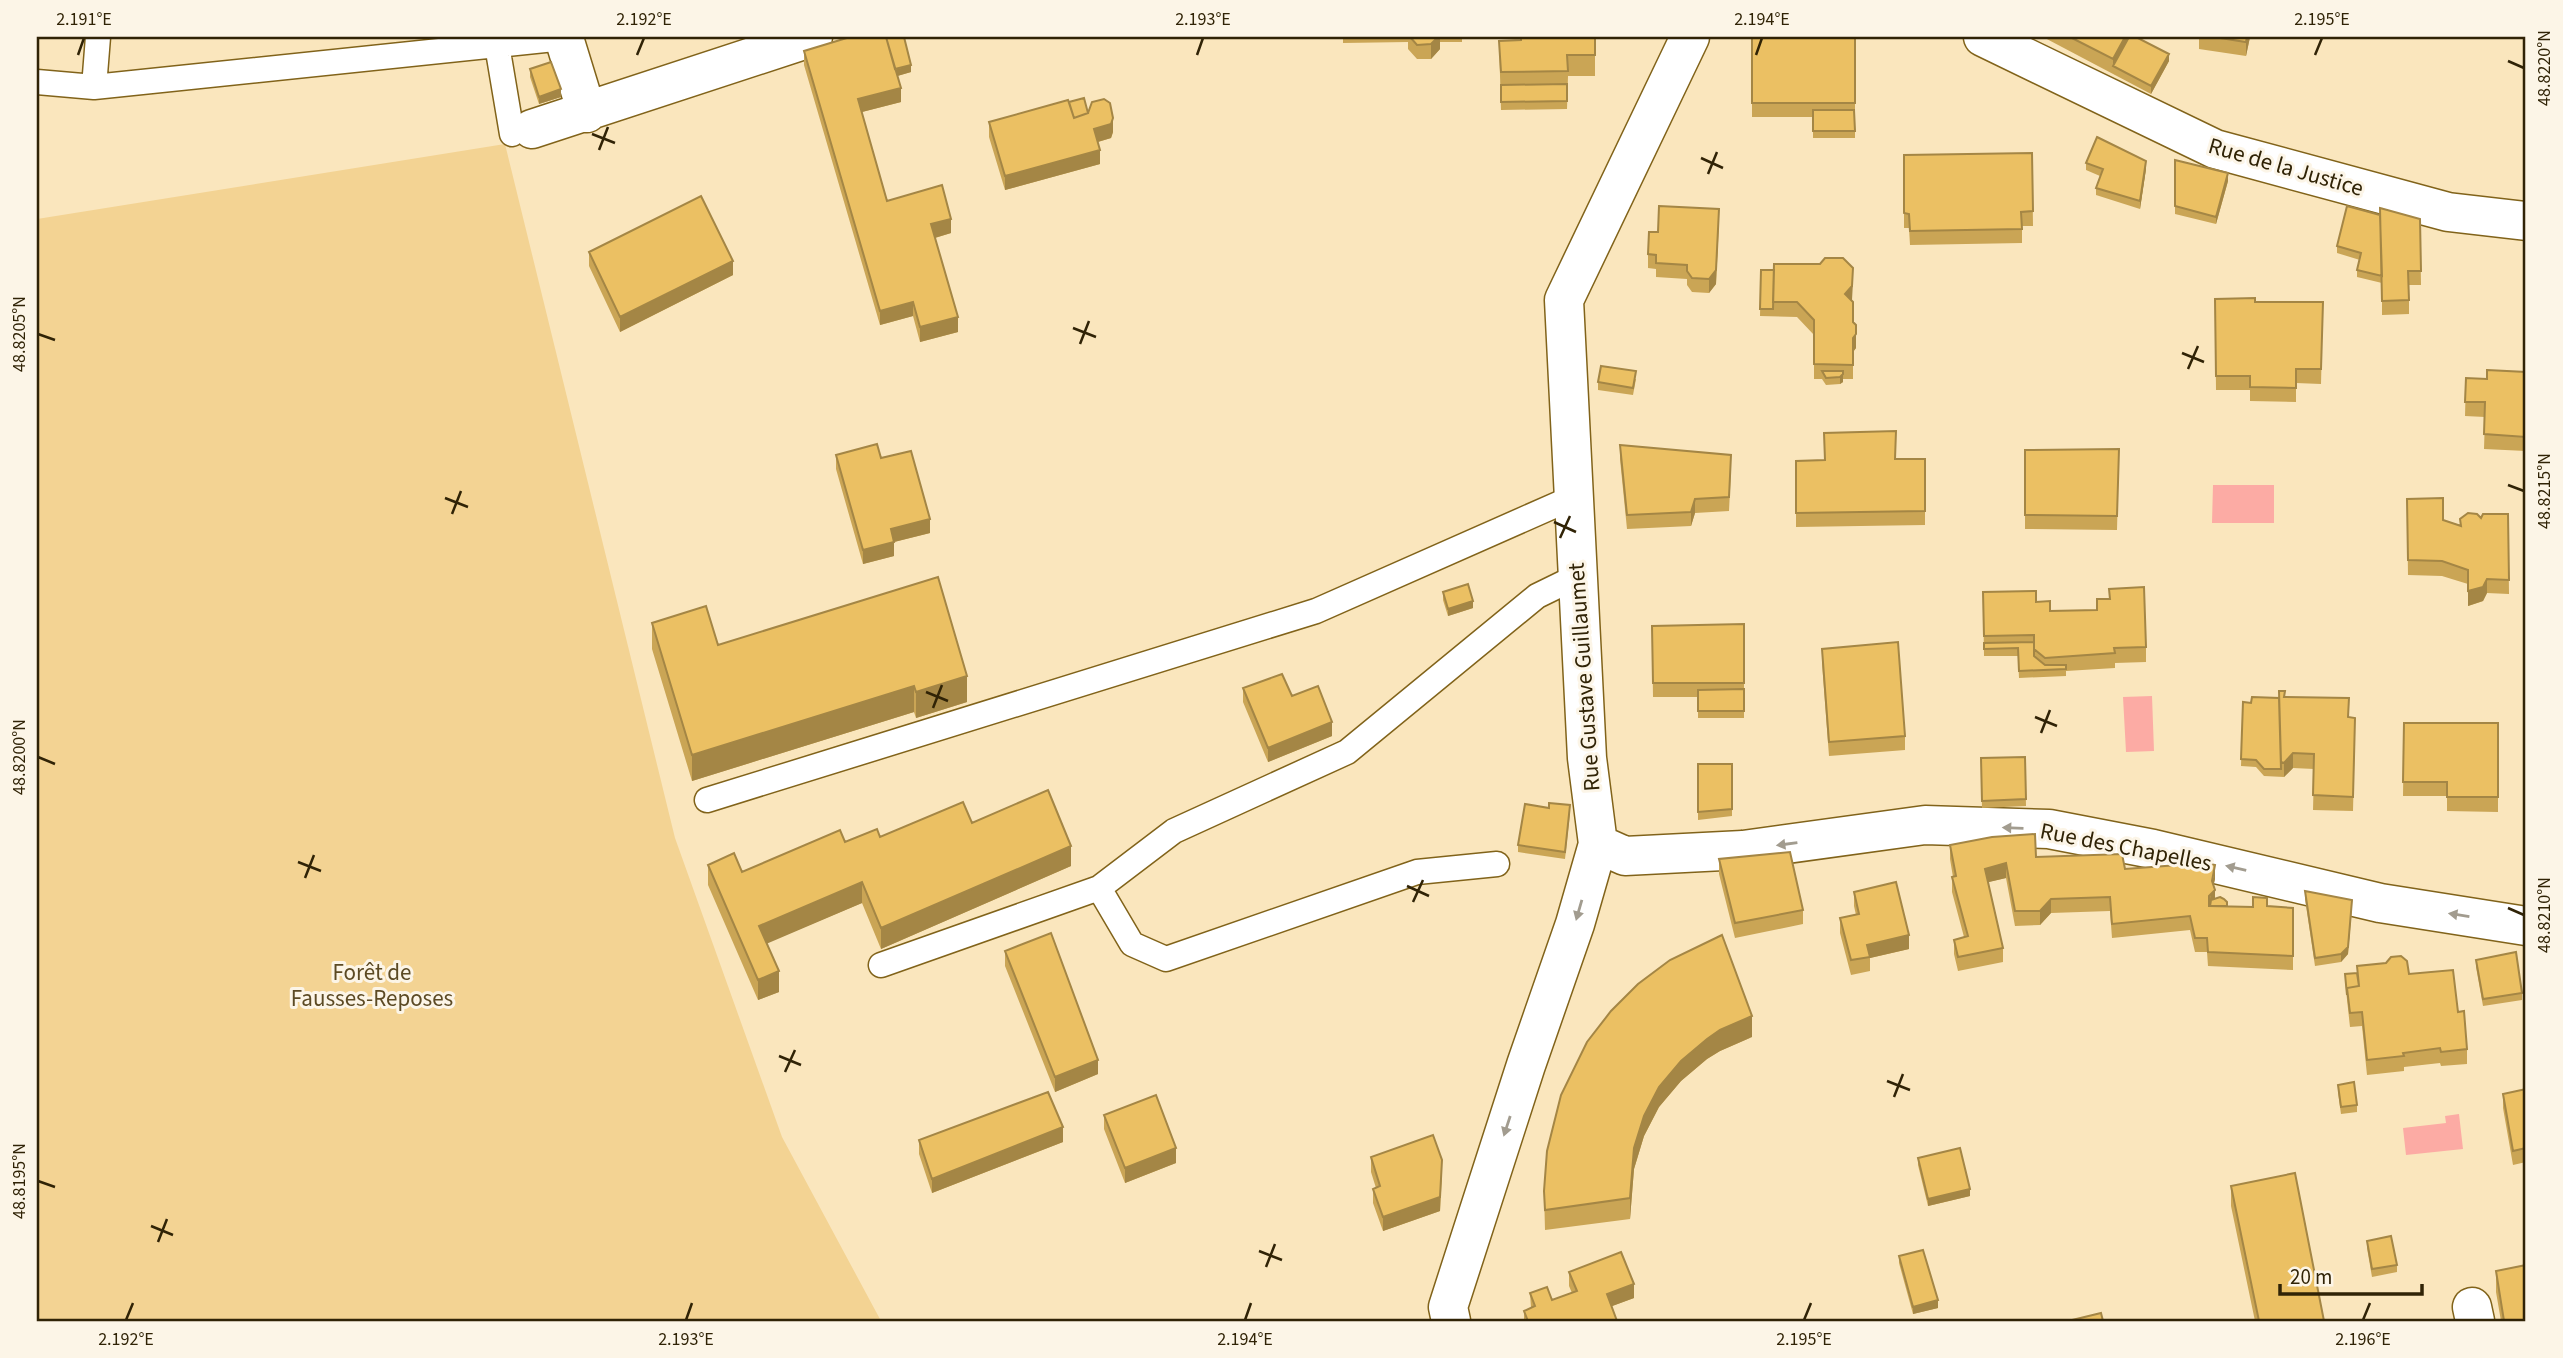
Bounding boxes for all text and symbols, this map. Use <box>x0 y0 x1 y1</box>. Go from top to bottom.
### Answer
text: 2.191°E <box>56 7 112 32</box>
text: 2.192°E <box>616 7 672 32</box>
text: 2.193°E <box>1175 7 1231 32</box>
text: 2.194°E <box>1734 7 1790 32</box>
text: 2.195°E <box>2294 7 2350 32</box>
text: 48.8220°N <box>2532 30 2557 106</box>
street label: Rue de la Justice <box>2205 129 2367 205</box>
text: 48.8205°N <box>7 296 32 372</box>
text: 48.8215°N <box>2532 453 2557 529</box>
street label: Rue Gustave Guillaumet <box>1560 561 1608 792</box>
text: 48.8200°N <box>7 719 32 795</box>
street label: Rue des Chapelles <box>2037 814 2215 880</box>
one-way arrow <box>2002 822 2024 834</box>
one-way arrow <box>1776 839 1798 850</box>
one-way arrow <box>2225 863 2247 874</box>
text: 48.8210°N <box>2532 877 2557 953</box>
one-way arrow <box>1574 900 1584 921</box>
one-way arrow <box>2448 910 2470 921</box>
park label: Forêt de Fausses-Reposes <box>291 956 453 1015</box>
one-way arrow <box>1501 1115 1511 1136</box>
text: 48.8195°N <box>7 1143 32 1219</box>
scale bar <box>2280 1253 2421 1297</box>
text: 20 m <box>2290 1262 2332 1292</box>
text: 2.192°E <box>98 1327 154 1352</box>
text: 2.193°E <box>658 1327 714 1352</box>
text: 2.194°E <box>1217 1327 1273 1352</box>
text: 2.195°E <box>1776 1327 1832 1352</box>
text: 2.196°E <box>2335 1327 2391 1352</box>

